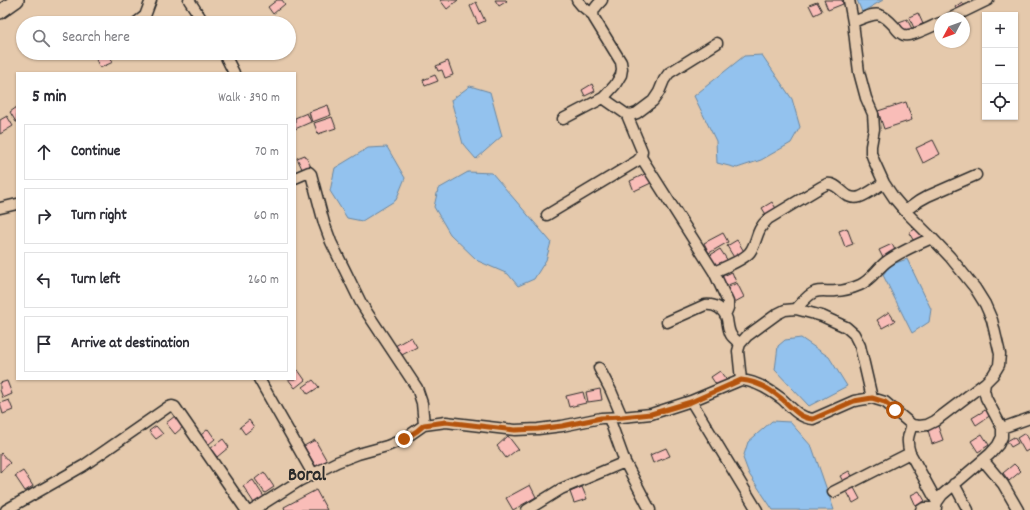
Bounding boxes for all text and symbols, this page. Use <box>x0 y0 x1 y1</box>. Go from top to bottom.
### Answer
north arrow <box>934 12 970 48</box>
map controls <box>982 12 1018 120</box>
button: + <box>982 12 1018 48</box>
search box <box>16 16 296 60</box>
icon: search <box>30 27 52 49</box>
text: Search here <box>62 27 130 49</box>
button: − <box>982 48 1018 84</box>
button: locate <box>982 84 1018 120</box>
text: 5 min <box>32 86 66 110</box>
text: Walk · 390 m <box>218 89 280 108</box>
icon: ahead <box>33 141 55 163</box>
text: Continue <box>71 141 120 163</box>
text: 70 m <box>255 143 279 162</box>
icon: right <box>33 205 55 227</box>
text: Turn right <box>71 205 127 227</box>
text: 60 m <box>254 207 279 226</box>
icon: left <box>33 269 55 291</box>
text: Turn left <box>71 269 120 291</box>
text: 260 m <box>248 271 279 290</box>
icon: arrive <box>33 333 55 355</box>
text: Arrive at destination <box>71 333 189 355</box>
route start <box>886 401 904 419</box>
route end <box>395 430 413 448</box>
district label: Boral <box>288 463 326 490</box>

